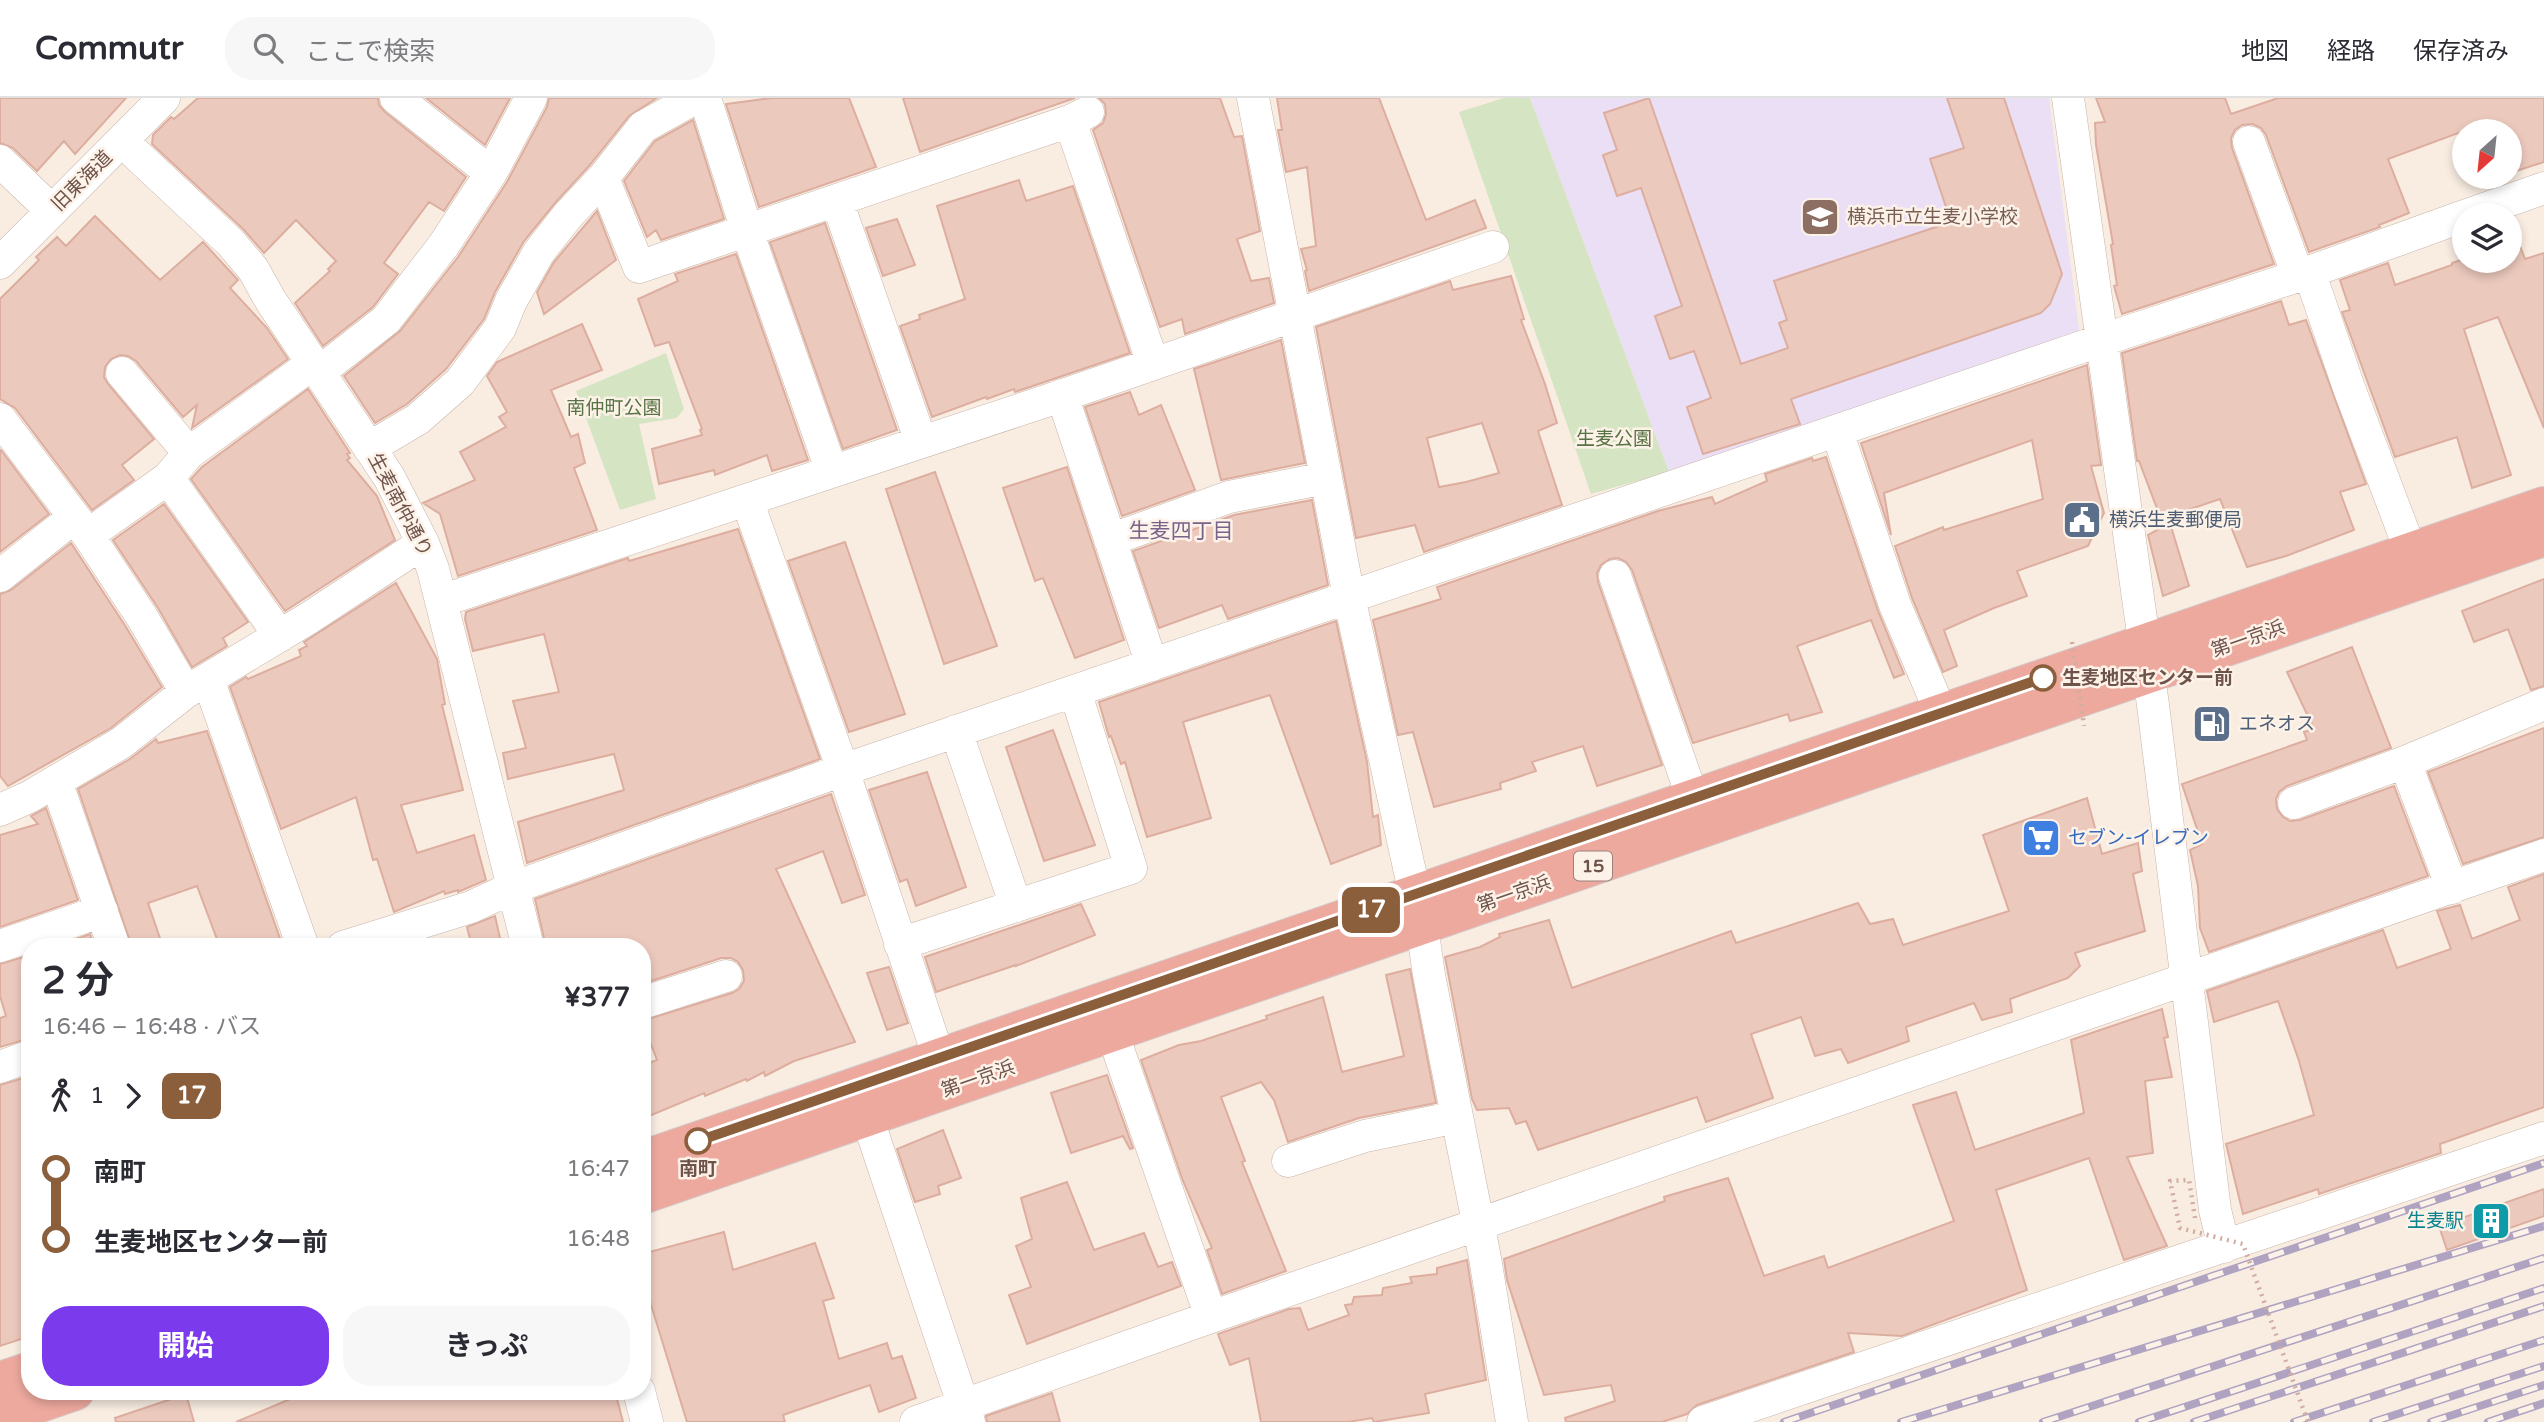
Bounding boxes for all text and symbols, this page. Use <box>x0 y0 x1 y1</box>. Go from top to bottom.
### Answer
search box <box>225 17 715 80</box>
text: Commutr <box>35 29 183 68</box>
icon: search <box>249 29 287 67</box>
text: ここで検索 <box>305 36 435 67</box>
text: 地図 <box>2241 37 2289 66</box>
text: 経路 <box>2327 37 2375 66</box>
text: 保存済み <box>2413 37 2509 66</box>
north arrow <box>2452 119 2522 189</box>
map controls <box>2452 119 2522 273</box>
street label: 旧東海道 <box>47 146 117 216</box>
school or university icon: 横浜市立生麦小学校 <box>1799 196 1841 238</box>
button: layers <box>2452 203 2522 273</box>
place label: 横浜市立生麦小学校 <box>1847 206 2018 228</box>
park label: 南仲町公園 <box>566 397 662 419</box>
park label: 生麦公園 <box>1576 428 1652 450</box>
street label: 生麦南仲通り <box>364 450 436 560</box>
public building icon: 横浜生麦郵便局 <box>2061 499 2103 541</box>
place label: 横浜生麦郵便局 <box>2109 509 2242 531</box>
district label: 生麦四丁目 <box>1129 519 1234 544</box>
street label: 第一京浜 <box>2208 616 2288 662</box>
marker: 生麦地区センター前 <box>2030 665 2056 691</box>
place label: 生麦地区センター前 <box>2062 667 2233 689</box>
fuel station icon: エネオス <box>2191 703 2233 745</box>
place label: エネオス <box>2239 713 2315 735</box>
supermarket icon: セブン-イレブン <box>2020 817 2062 859</box>
place label: セブン-イレブン <box>2068 827 2209 849</box>
road number: 15 <box>1574 852 1612 880</box>
street label: 第一京浜 <box>1474 871 1554 917</box>
line badge: 17 <box>1340 887 1402 933</box>
text: 17 <box>1356 895 1386 924</box>
text: 2 分 <box>42 958 114 1004</box>
text: ¥377 <box>564 982 630 1013</box>
text: 16:46 – 16:48 · バス <box>42 1013 261 1041</box>
street label: 第一京浜 <box>938 1056 1018 1102</box>
icon: walk <box>42 1077 80 1115</box>
icon: forward <box>114 1077 152 1115</box>
text: 17 <box>176 1081 207 1110</box>
text: 1 <box>90 1082 104 1110</box>
marker: 南町 <box>685 1128 711 1154</box>
text: 16:47 <box>566 1155 630 1183</box>
text: 南町 <box>94 1157 146 1188</box>
place label: 南町 <box>679 1158 717 1180</box>
building icon: 生麦駅 <box>2470 1200 2512 1242</box>
place label: 生麦駅 <box>2407 1210 2464 1232</box>
text: 16:48 <box>566 1225 630 1253</box>
text: 生麦地区センター前 <box>94 1227 328 1258</box>
button: 開始 <box>42 1306 329 1386</box>
button: きっぷ <box>343 1306 630 1386</box>

